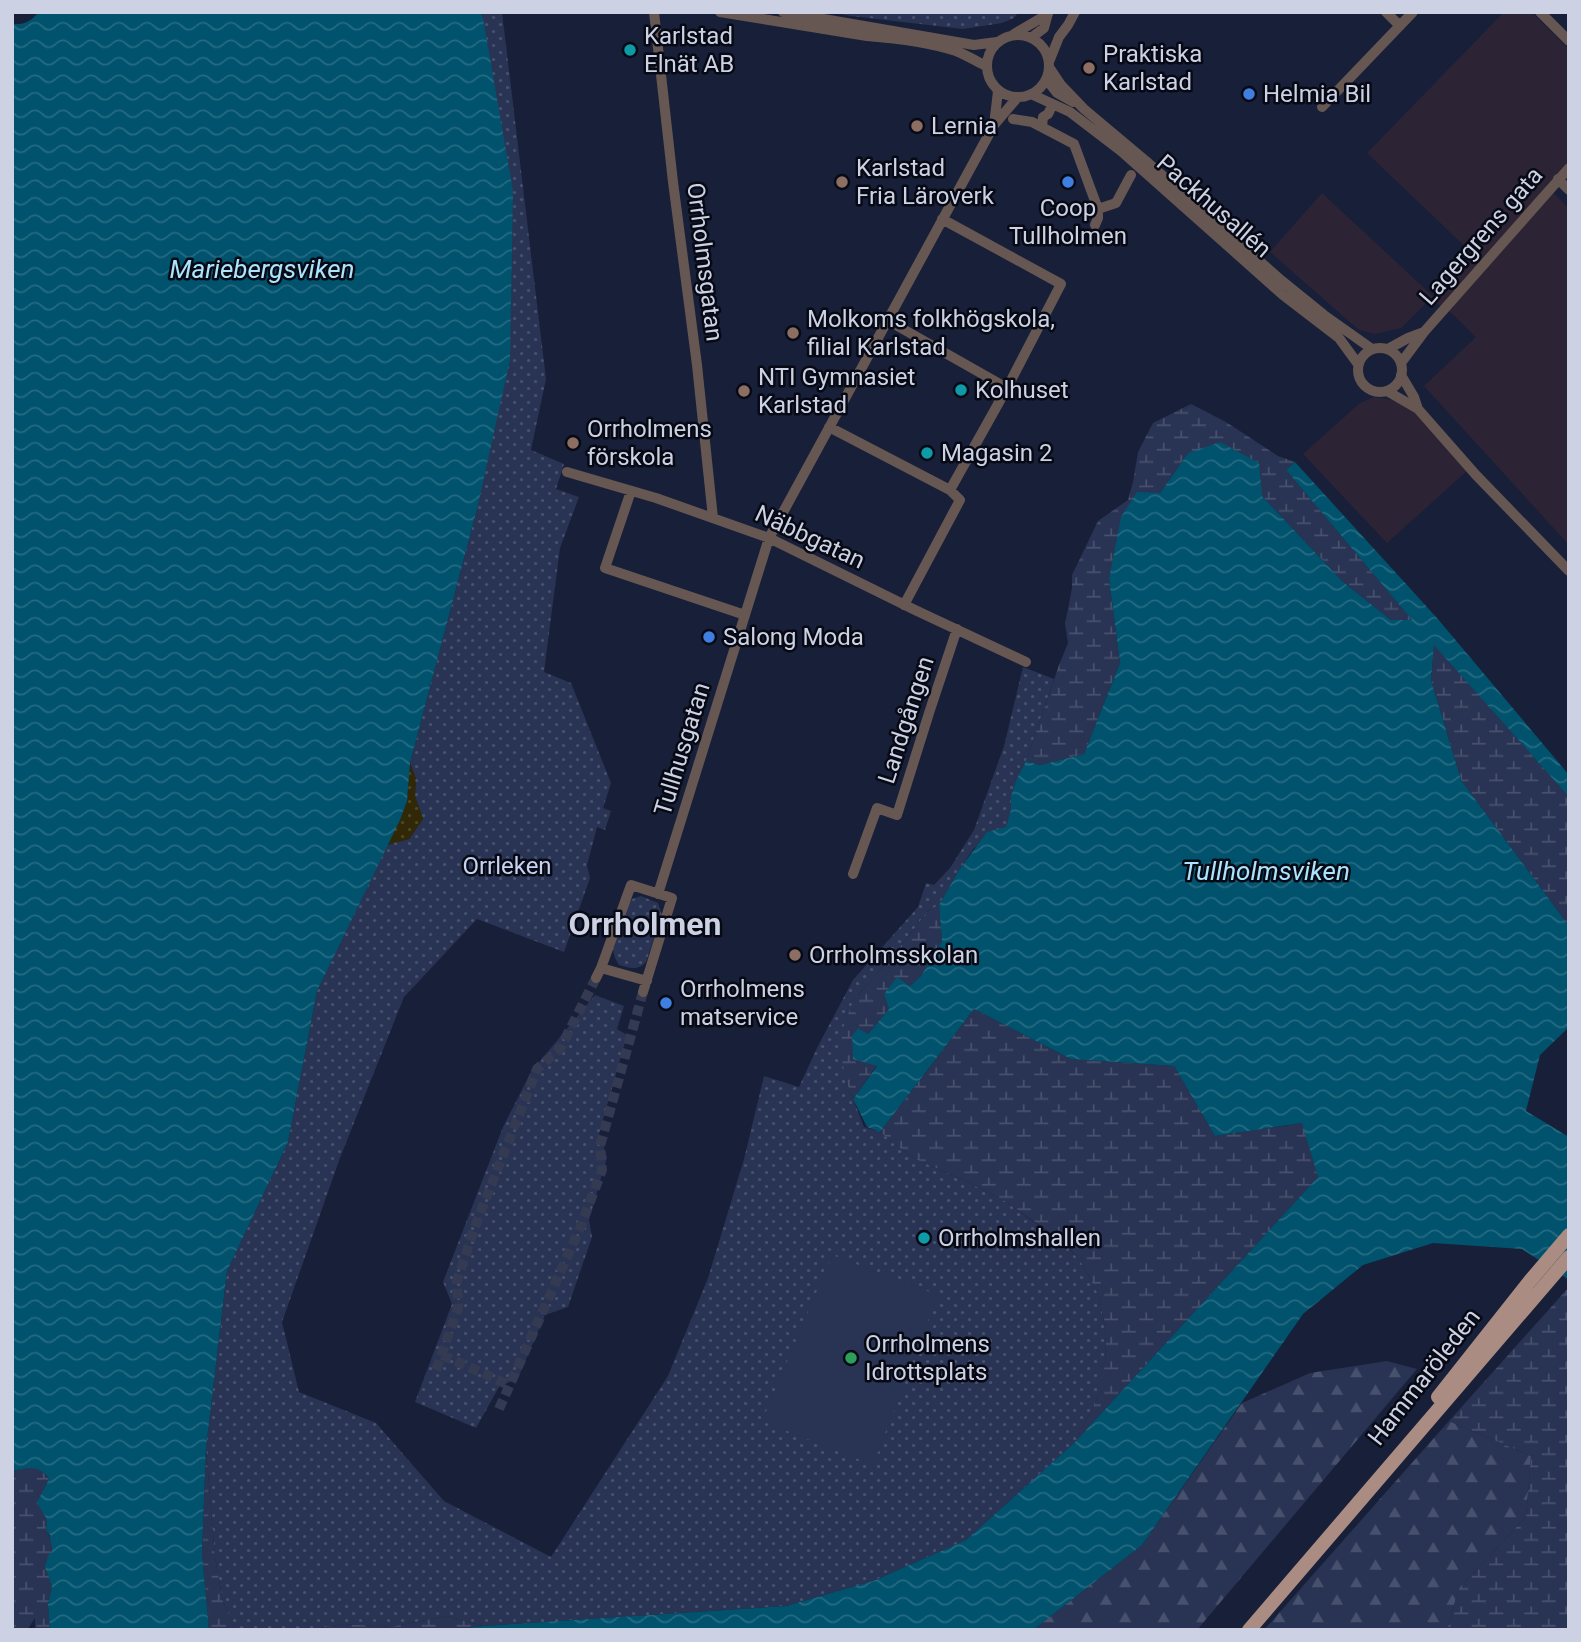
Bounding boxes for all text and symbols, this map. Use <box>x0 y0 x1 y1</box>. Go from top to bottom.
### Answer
place label: Karlstad Elnät AB <box>644 22 734 78</box>
place label: Praktiska Karlstad <box>1103 40 1202 96</box>
marker: Karlstad Elnät AB <box>622 42 638 58</box>
marker: Praktiska Karlstad <box>1081 60 1097 76</box>
place label: Helmia Bil <box>1263 80 1371 108</box>
marker: Helmia Bil <box>1241 86 1257 102</box>
place label: Lernia <box>931 112 997 140</box>
marker: Lernia <box>909 118 925 134</box>
street label: Packhusallén <box>1151 149 1277 263</box>
place label: Karlstad Fria Läroverk <box>856 154 995 210</box>
street label: Lagergrens gata <box>1414 161 1548 311</box>
marker: Karlstad Fria Läroverk <box>834 174 850 190</box>
marker: Coop Tullholmen <box>1060 174 1076 190</box>
street label: Orrholmsgatan <box>681 181 729 343</box>
place label: Coop Tullholmen <box>1009 194 1127 250</box>
water label: Mariebergsviken <box>170 254 354 284</box>
place label: Molkoms folkhögskola, filial Karlstad <box>807 305 1055 361</box>
marker: Molkoms folkhögskola, filial Karlstad <box>785 325 801 341</box>
place label: NTI Gymnasiet Karlstad <box>758 363 916 419</box>
place label: Kolhuset <box>975 376 1069 404</box>
marker: Kolhuset <box>953 382 969 398</box>
marker: NTI Gymnasiet Karlstad <box>736 383 752 399</box>
place label: Orrholmens förskola <box>587 415 712 471</box>
marker: Orrholmens förskola <box>565 435 581 451</box>
place label: Magasin 2 <box>941 439 1052 467</box>
marker: Magasin 2 <box>919 445 935 461</box>
street label: Näbbgatan <box>751 499 869 575</box>
place label: Salong Moda <box>723 623 864 651</box>
marker: Salong Moda <box>701 629 717 645</box>
street label: Landgången <box>872 653 940 787</box>
street label: Tullhusgatan <box>648 679 716 819</box>
park label: Orrleken <box>462 852 552 880</box>
water label: Tullholmsviken <box>1182 856 1350 886</box>
district label: Orrholmen <box>569 905 721 943</box>
place label: Orrholmsskolan <box>809 941 978 969</box>
marker: Orrholmsskolan <box>787 947 803 963</box>
place label: Orrholmens matservice <box>680 975 805 1031</box>
marker: Orrholmens matservice <box>658 995 674 1011</box>
place label: Orrholmshallen <box>938 1224 1101 1252</box>
marker: Orrholmshallen <box>916 1230 932 1246</box>
street label: Hammaröleden <box>1362 1303 1486 1451</box>
place label: Orrholmens Idrottsplats <box>865 1330 990 1386</box>
marker: Orrholmens Idrottsplats <box>843 1350 859 1366</box>

